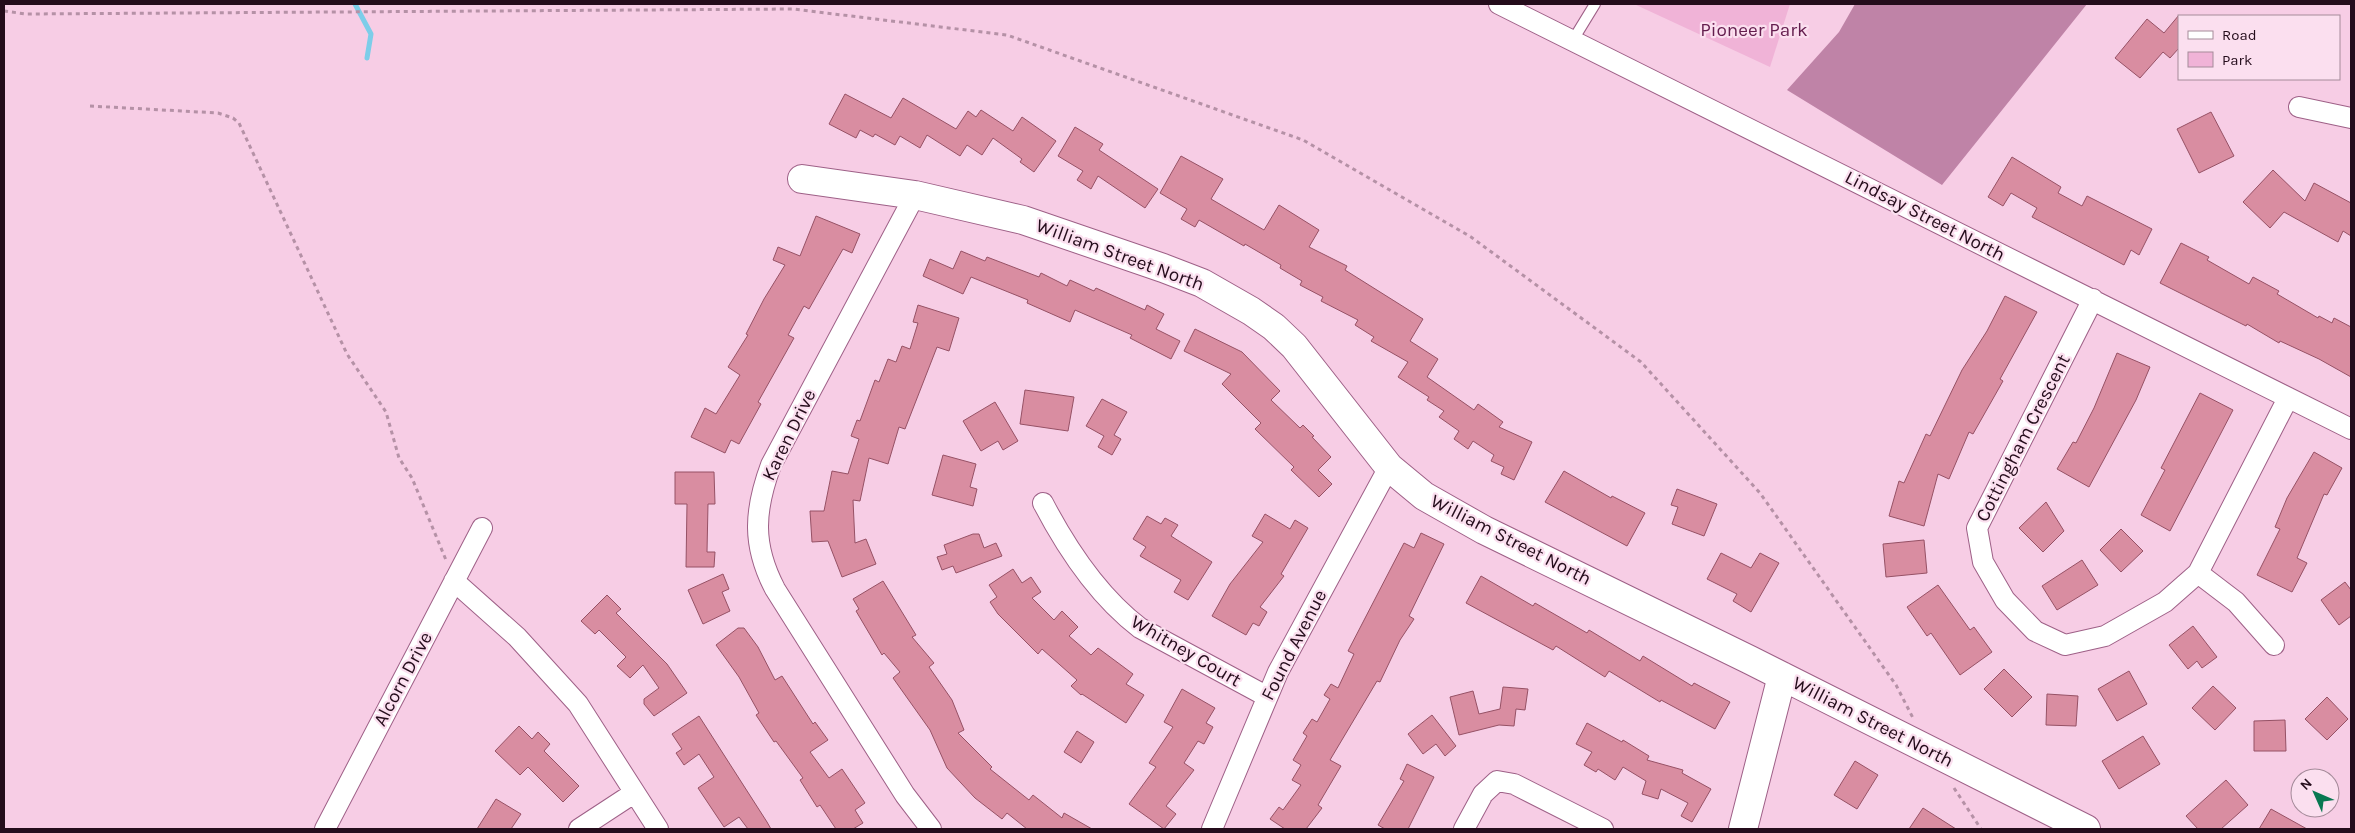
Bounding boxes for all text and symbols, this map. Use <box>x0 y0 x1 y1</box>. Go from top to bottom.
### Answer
legend <box>2178 15 2340 80</box>
park label: Pioneer Park <box>1700 19 1808 41</box>
text: Road <box>2222 26 2257 44</box>
text: Park <box>2222 51 2252 69</box>
street label: Lindsay Street North <box>1841 166 2009 266</box>
street label: William Street North <box>1033 214 1207 296</box>
street label: Cottingham Crescent <box>1971 351 2075 525</box>
street label: Karen Drive <box>757 386 821 484</box>
street label: William Street North <box>1427 490 1595 590</box>
street label: Found Avenue <box>1257 586 1331 704</box>
street label: Whitney Court <box>1127 611 1245 691</box>
street label: Alcorn Drive <box>369 628 437 730</box>
street label: William Street North <box>1789 672 1957 772</box>
north arrow <box>2290 768 2340 818</box>
text: N <box>2297 775 2316 794</box>

